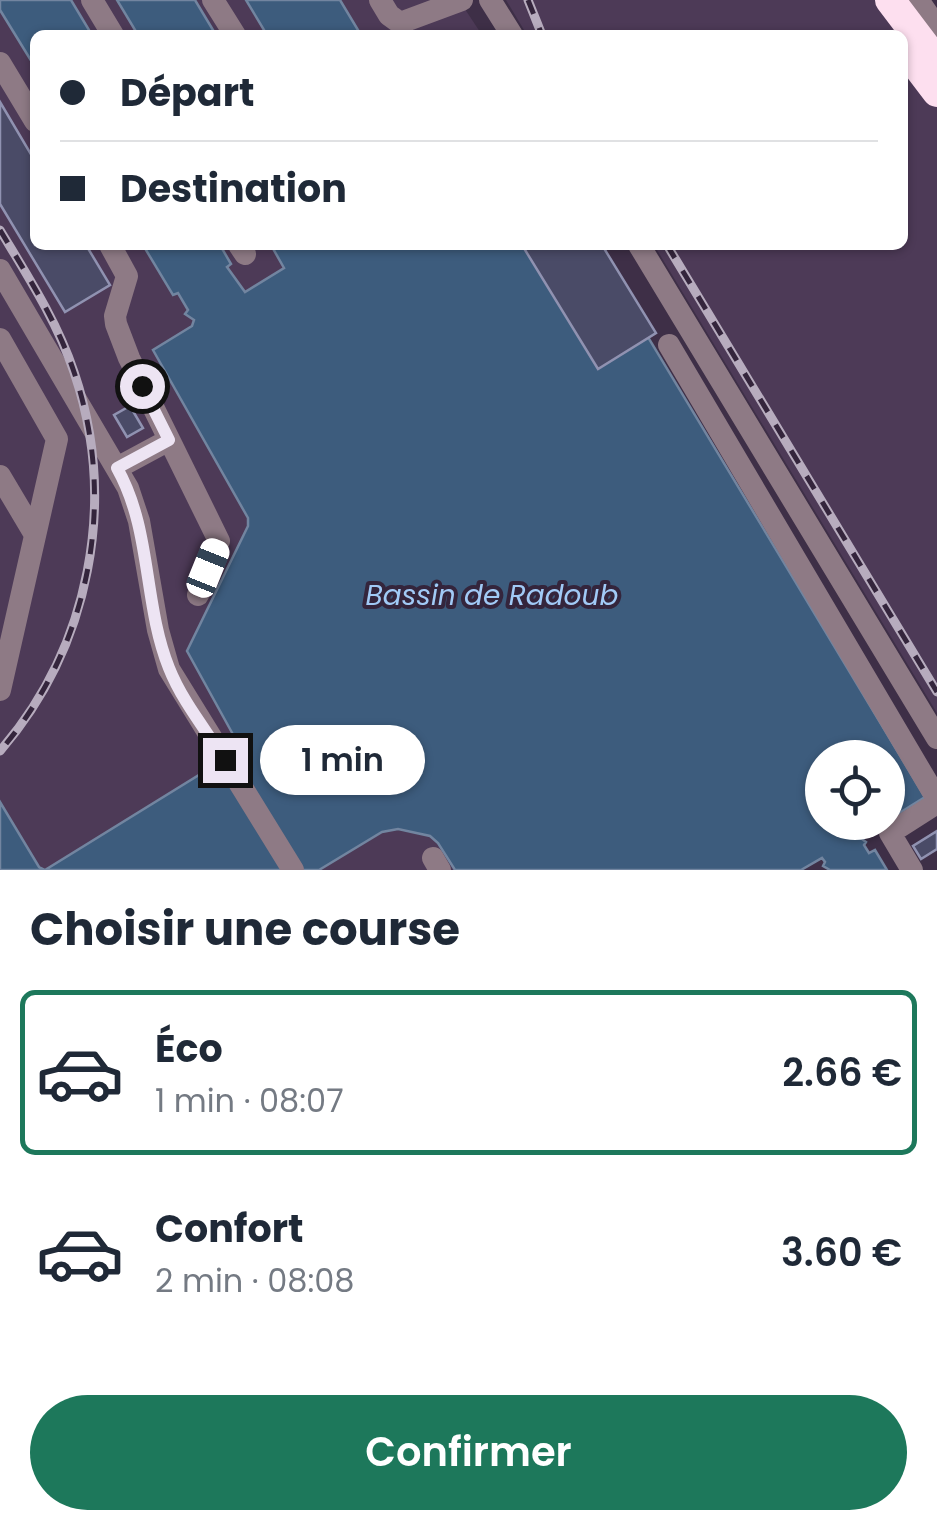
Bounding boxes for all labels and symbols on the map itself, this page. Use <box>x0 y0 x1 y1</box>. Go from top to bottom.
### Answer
route start <box>120 364 165 409</box>
car <box>183 535 233 601</box>
water label: Bassin de Radoub <box>366 576 618 615</box>
callout: 1 min <box>260 725 425 795</box>
route end <box>203 738 248 783</box>

